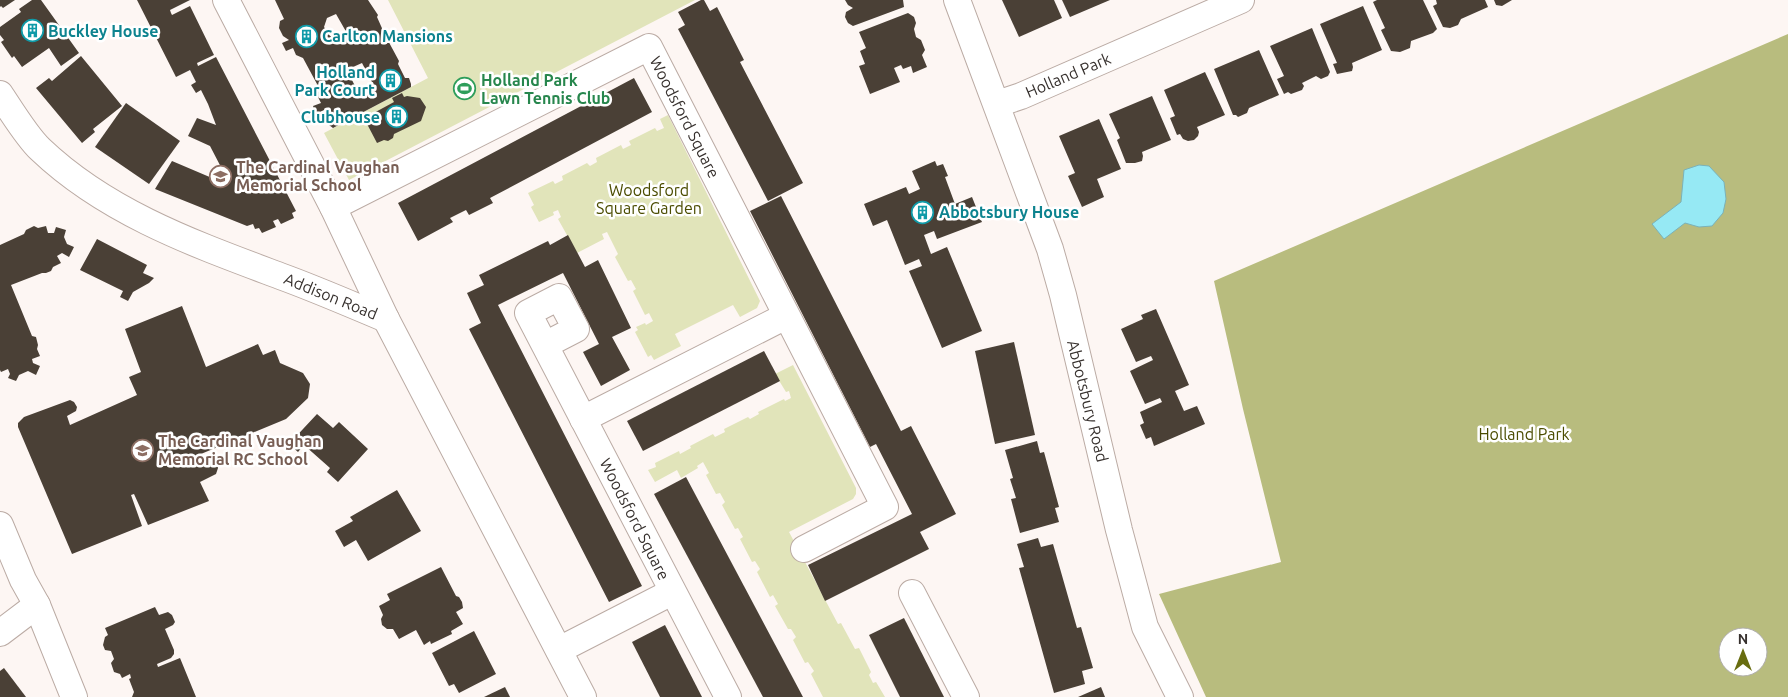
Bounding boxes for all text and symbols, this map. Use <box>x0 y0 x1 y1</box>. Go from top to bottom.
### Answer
building icon: Buckley House <box>20 19 44 43</box>
place label: Buckley House <box>48 22 159 40</box>
building icon: Carlton Mansions <box>294 24 318 48</box>
place label: Carlton Mansions <box>322 27 453 45</box>
street label: Holland Park <box>1023 49 1113 101</box>
street label: Woodsford Square <box>647 53 723 181</box>
place label: Holland Park Court <box>295 63 375 99</box>
building icon: Holland Park Court <box>379 69 403 93</box>
place label: Holland Park Lawn Tennis Club <box>481 71 610 107</box>
sports icon: Holland Park Lawn Tennis Club <box>453 77 477 101</box>
building icon: Clubhouse <box>384 105 408 129</box>
place label: Clubhouse <box>301 108 380 126</box>
place label: The Cardinal Vaughan Memorial School <box>236 158 400 194</box>
school or university icon: The Cardinal Vaughan Memorial School <box>208 164 232 188</box>
park label: Woodsford Square Garden <box>596 181 702 217</box>
building icon: Abbotsbury House <box>911 200 935 224</box>
place label: Abbotsbury House <box>939 203 1079 221</box>
street label: Addison Road <box>282 269 380 323</box>
street label: Abbotsbury Road <box>1064 338 1112 464</box>
park label: Holland Park <box>1478 425 1570 443</box>
place label: The Cardinal Vaughan Memorial RC School <box>158 432 322 468</box>
school or university icon: The Cardinal Vaughan Memorial RC School <box>130 438 154 462</box>
street label: Woodsford Square <box>597 455 673 583</box>
north arrow <box>1718 627 1768 677</box>
text: N <box>1738 631 1748 647</box>

